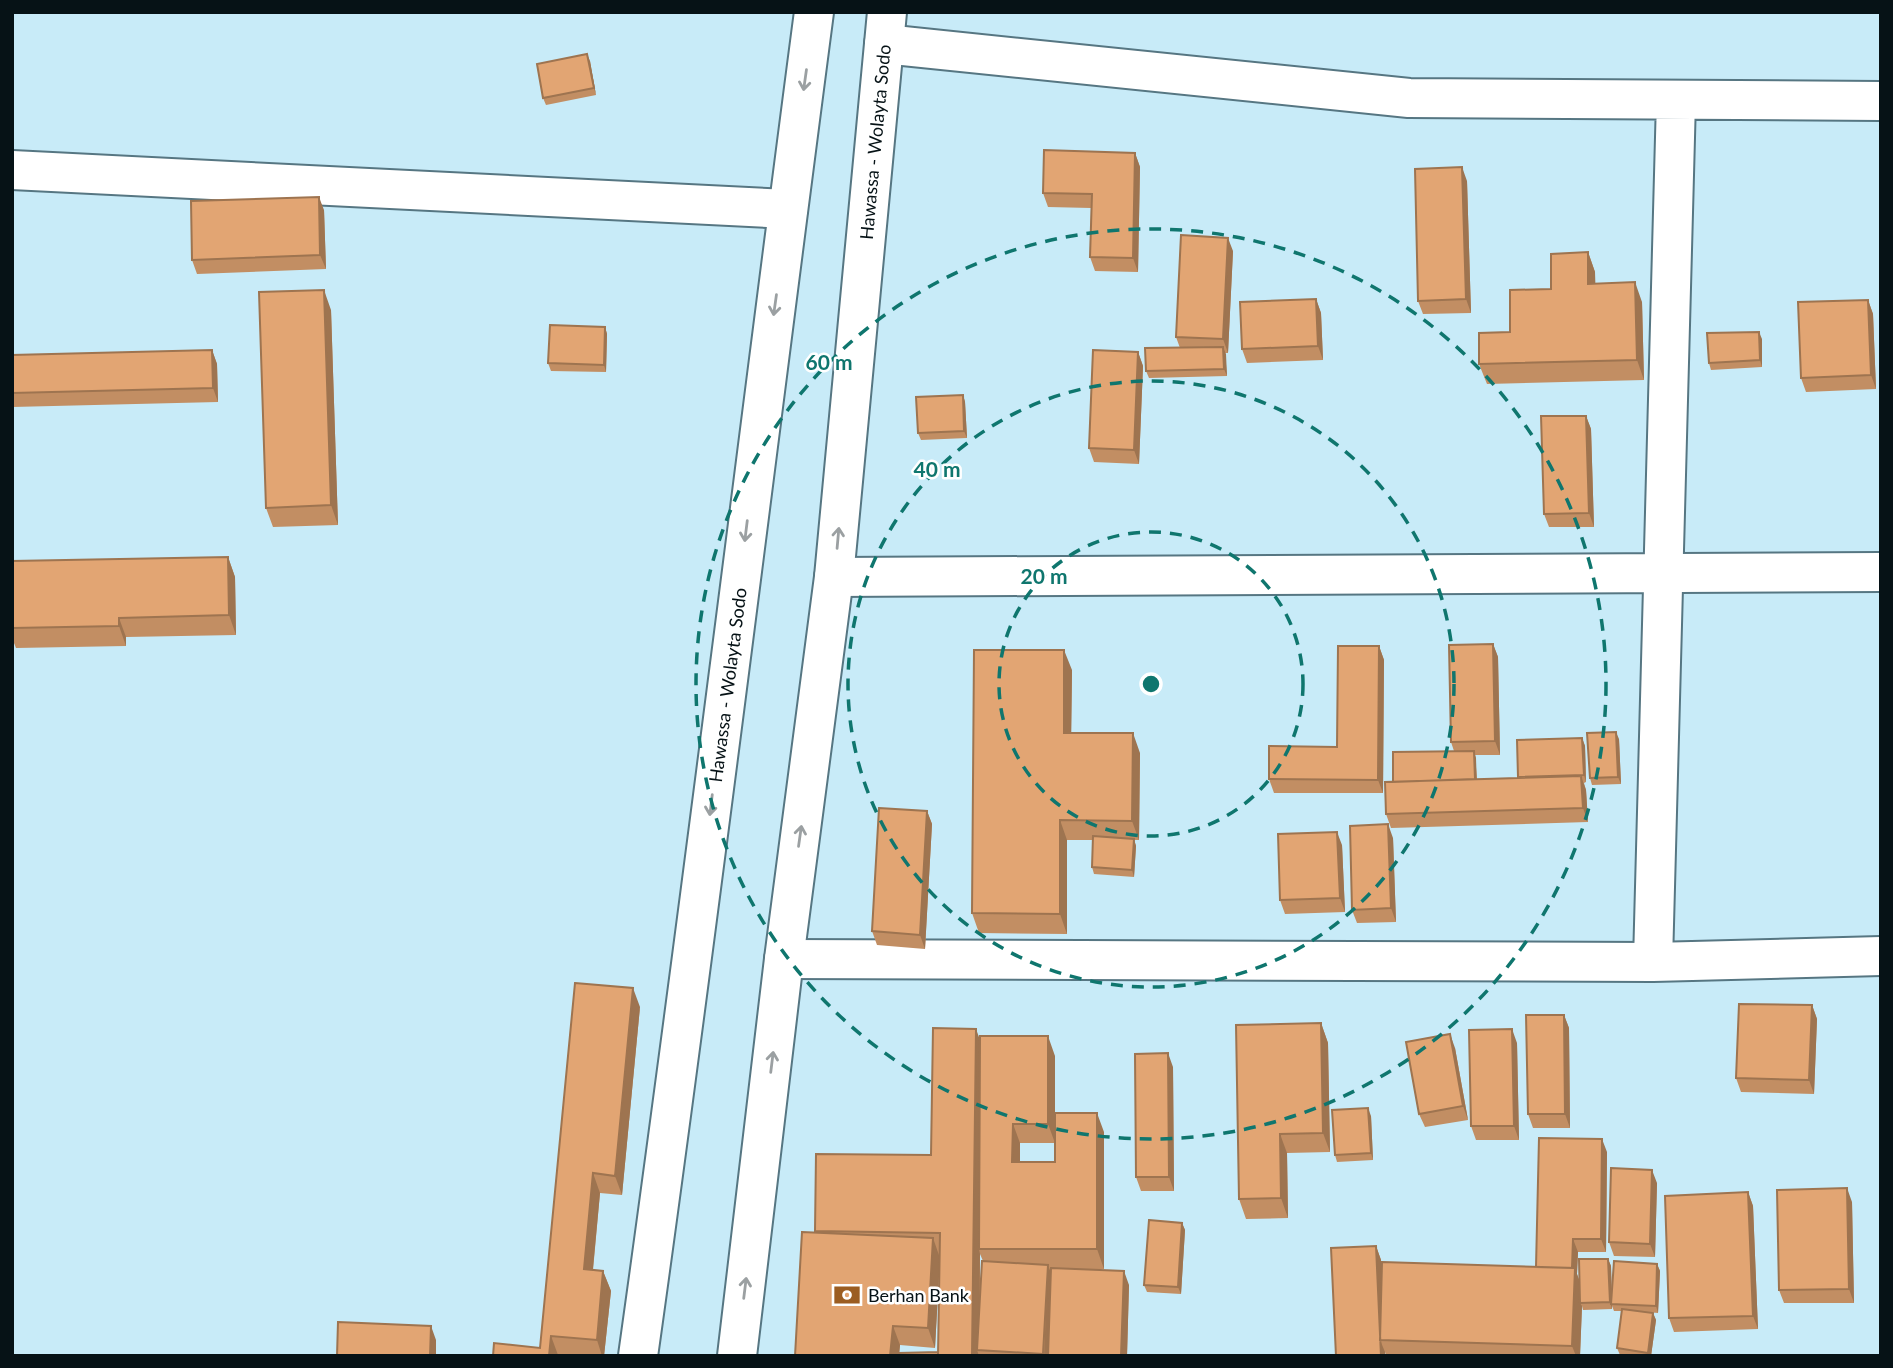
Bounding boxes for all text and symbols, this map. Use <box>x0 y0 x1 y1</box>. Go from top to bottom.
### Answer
street label: Hawassa - Wolayta Sodo <box>855 43 895 241</box>
one-way arrow <box>799 68 812 91</box>
one-way arrow <box>769 294 782 316</box>
text: 60 m <box>805 349 853 374</box>
text: 40 m <box>913 456 961 481</box>
one-way arrow <box>739 519 752 542</box>
one-way arrow <box>832 527 845 550</box>
text: 20 m <box>1020 563 1068 588</box>
street label: Hawassa - Wolayta Sodo <box>704 586 751 784</box>
centre of rings <box>1139 672 1163 696</box>
one-way arrow <box>705 793 718 816</box>
one-way arrow <box>794 826 807 848</box>
one-way arrow <box>765 1051 778 1074</box>
one-way arrow <box>738 1277 751 1300</box>
bank icon: Berhan Bank <box>832 1280 862 1310</box>
place label: Berhan Bank <box>868 1284 970 1306</box>

